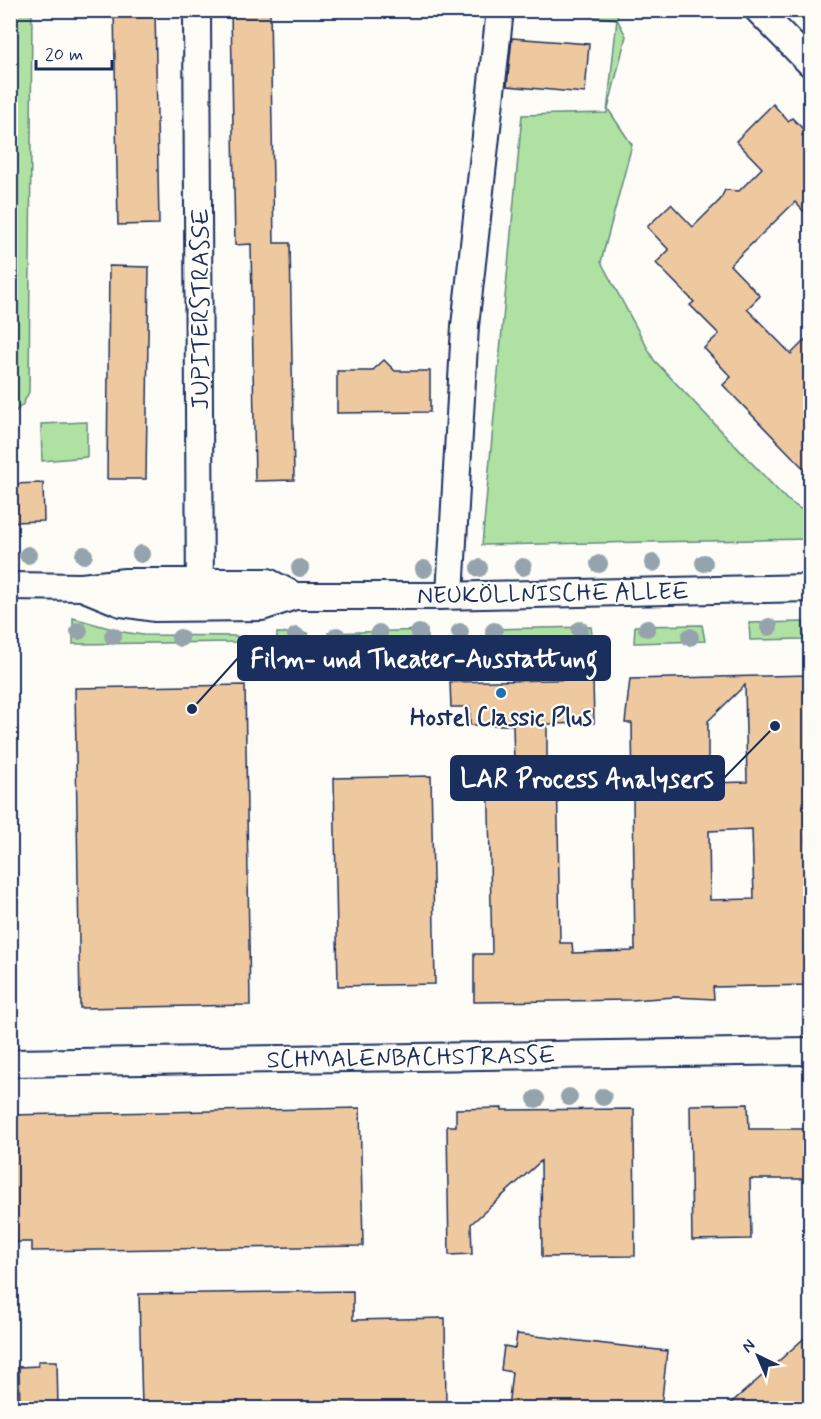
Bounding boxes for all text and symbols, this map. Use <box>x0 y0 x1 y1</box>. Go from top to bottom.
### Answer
scale bar <box>36 33 112 71</box>
text: 20 m <box>45 43 83 67</box>
street label: JUPITERSTRASSE <box>186 208 217 410</box>
street label: NEUKÖLLNISCHE ALLEE <box>417 577 689 612</box>
callout: Film- und Theater-Ausstattung <box>238 636 610 680</box>
text: Film- und Theater-Ausstattung <box>250 643 598 680</box>
marker: Hostel Classic Plus <box>494 686 508 700</box>
place label: Hostel Classic Plus <box>410 703 592 734</box>
callout: LAR Process Analysers <box>451 756 724 800</box>
text: LAR Process Analysers <box>460 763 714 797</box>
street label: SCHMALENBACHSTRASSE <box>266 1040 556 1077</box>
north arrow <box>728 1326 788 1386</box>
text: N <box>737 1335 760 1358</box>

